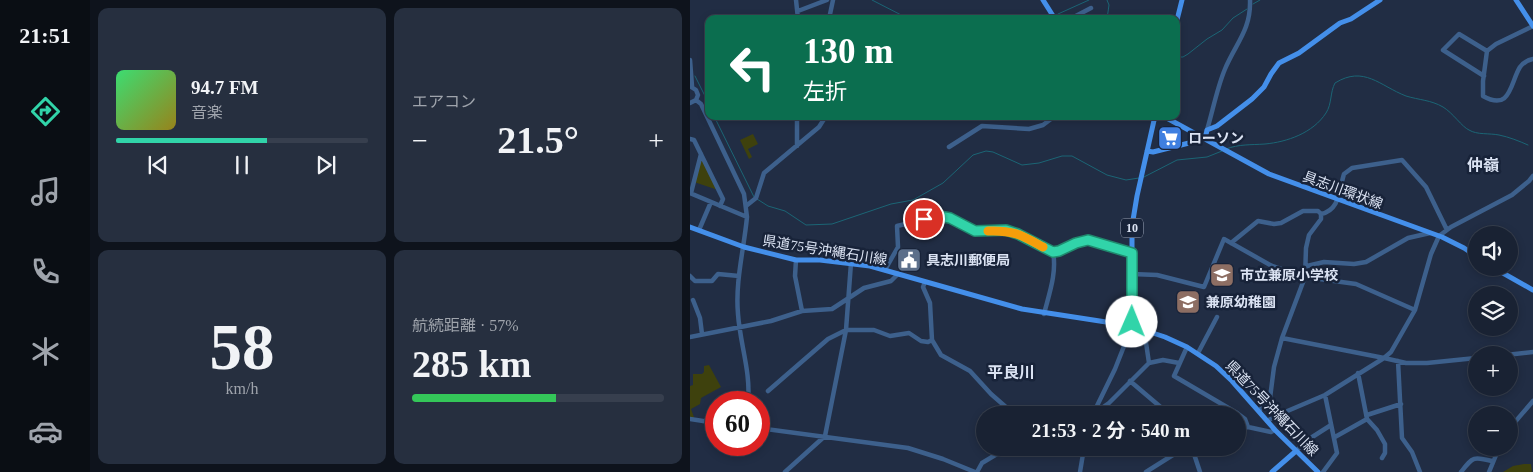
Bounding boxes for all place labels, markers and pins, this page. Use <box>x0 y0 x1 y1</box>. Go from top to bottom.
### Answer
supermarket icon: ローソン <box>1157 125 1183 151</box>
place label: ローソン <box>1188 131 1244 146</box>
pin <box>903 198 945 240</box>
public building icon: 具志川郵便局 <box>896 247 922 273</box>
place label: 具志川郵便局 <box>926 253 1010 268</box>
school or university icon: 市立兼原小学校 <box>1209 262 1235 288</box>
place label: 市立兼原小学校 <box>1240 268 1338 283</box>
school or university icon: 兼原幼稚園 <box>1175 289 1201 315</box>
place label: 兼原幼稚園 <box>1206 294 1276 310</box>

